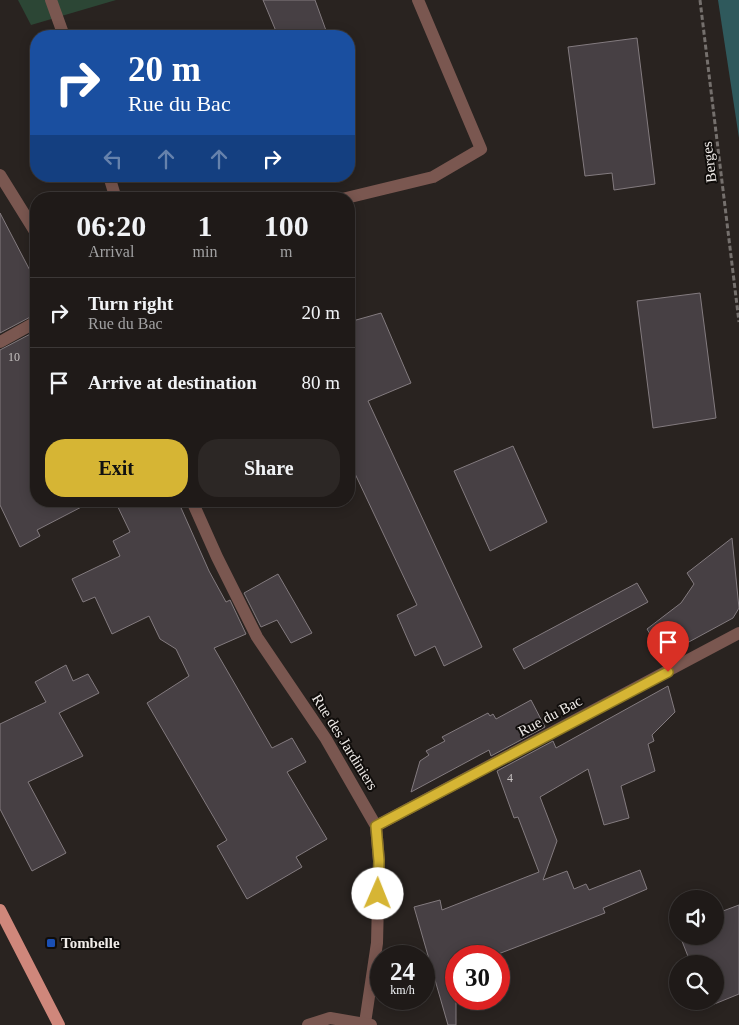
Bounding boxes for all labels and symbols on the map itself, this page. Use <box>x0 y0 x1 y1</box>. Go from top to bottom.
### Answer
street label: Berges <box>699 140 719 184</box>
house number: 10 <box>8 350 20 364</box>
pin <box>647 621 689 672</box>
street label: Rue des Jardiniers <box>309 691 381 793</box>
street label: Rue du Bac <box>515 692 585 739</box>
house number: 4 <box>507 771 513 785</box>
position arrow <box>351 867 403 919</box>
place label: Tombelle <box>61 935 120 951</box>
marker: Tombelle <box>45 937 57 949</box>
speed limit sign: 30 <box>445 945 510 1010</box>

